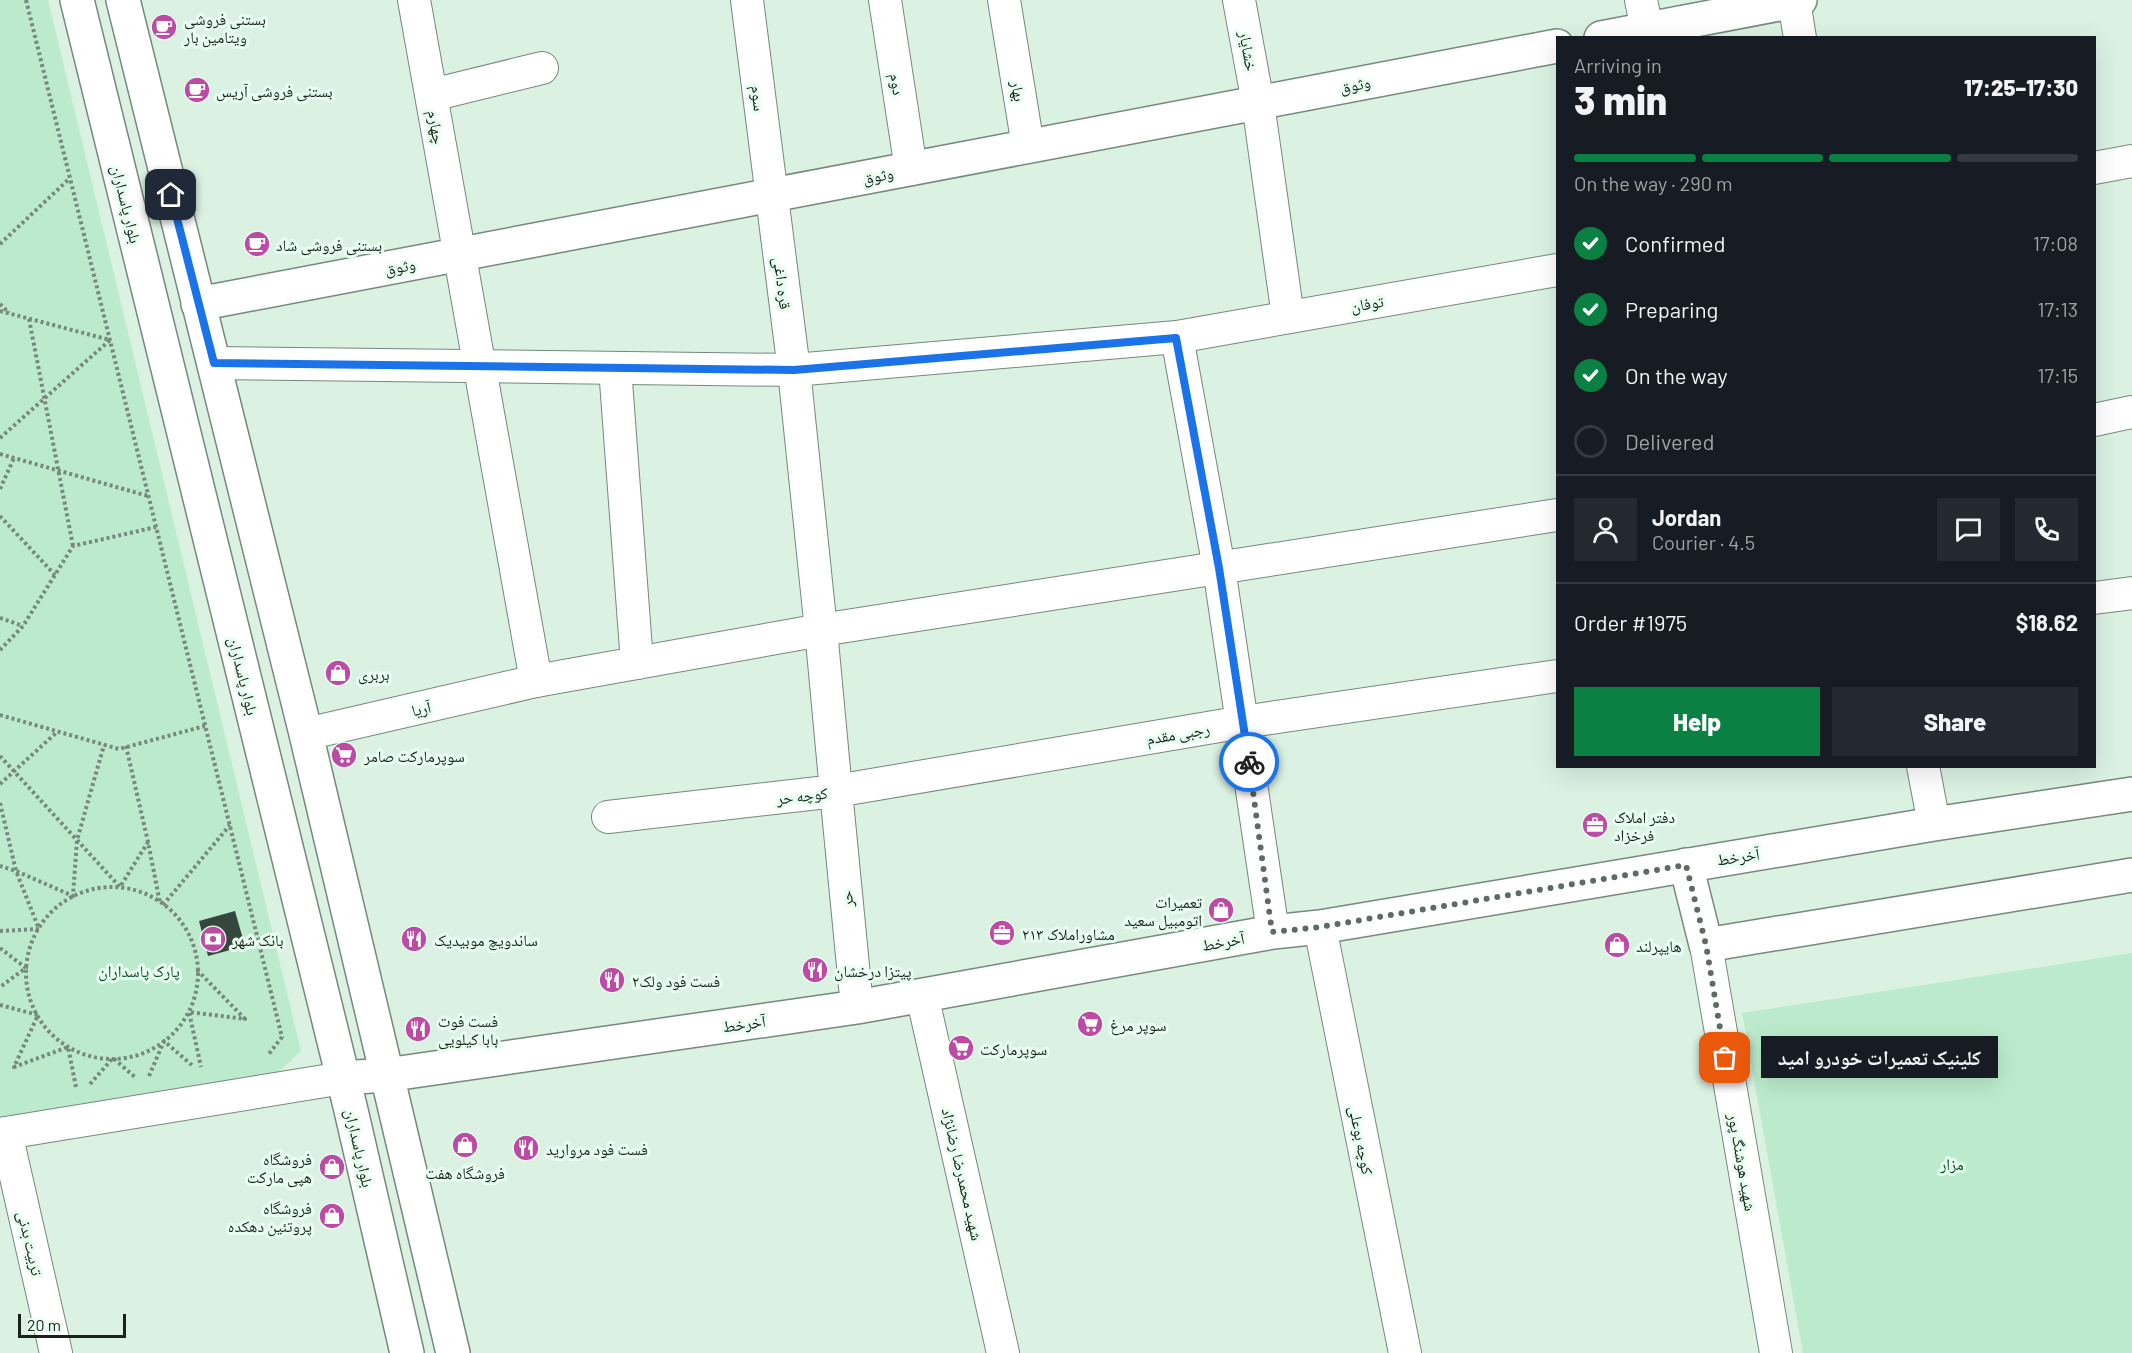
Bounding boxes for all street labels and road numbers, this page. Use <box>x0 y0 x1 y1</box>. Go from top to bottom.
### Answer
street label: خشایار <box>1235 28 1262 73</box>
street label: دوم <box>885 72 909 97</box>
street label: وثوق <box>1338 72 1372 98</box>
street label: بهار <box>1007 78 1030 103</box>
street label: سوم <box>746 84 770 112</box>
street label: چهارم <box>423 108 449 146</box>
street label: بلوار پاسداران <box>106 163 146 246</box>
street label: وثوق <box>861 163 895 189</box>
street label: وثوق <box>383 254 417 280</box>
street label: قره داغی <box>768 256 796 310</box>
street label: توفان <box>1349 291 1386 317</box>
street label: بلوار پاسداران <box>223 635 263 718</box>
street label: آریا <box>409 696 434 720</box>
street label: رجبی مقدم <box>1145 718 1212 750</box>
street label: کوچه حر <box>774 782 829 809</box>
street label: آخرخط <box>1715 843 1762 870</box>
street label: حر <box>836 890 857 909</box>
street label: آخرخط <box>1200 928 1247 955</box>
street label: آخرخط <box>721 1010 768 1036</box>
street label: کوچه بوعلی <box>1344 1104 1378 1177</box>
street label: شهید محمدرضا رضانژاد <box>938 1106 987 1242</box>
street label: بلوار پاسداران <box>340 1107 378 1189</box>
street label: شهید هوشنگ پور <box>1724 1111 1761 1212</box>
street label: تربیت بدنی <box>12 1209 48 1278</box>

